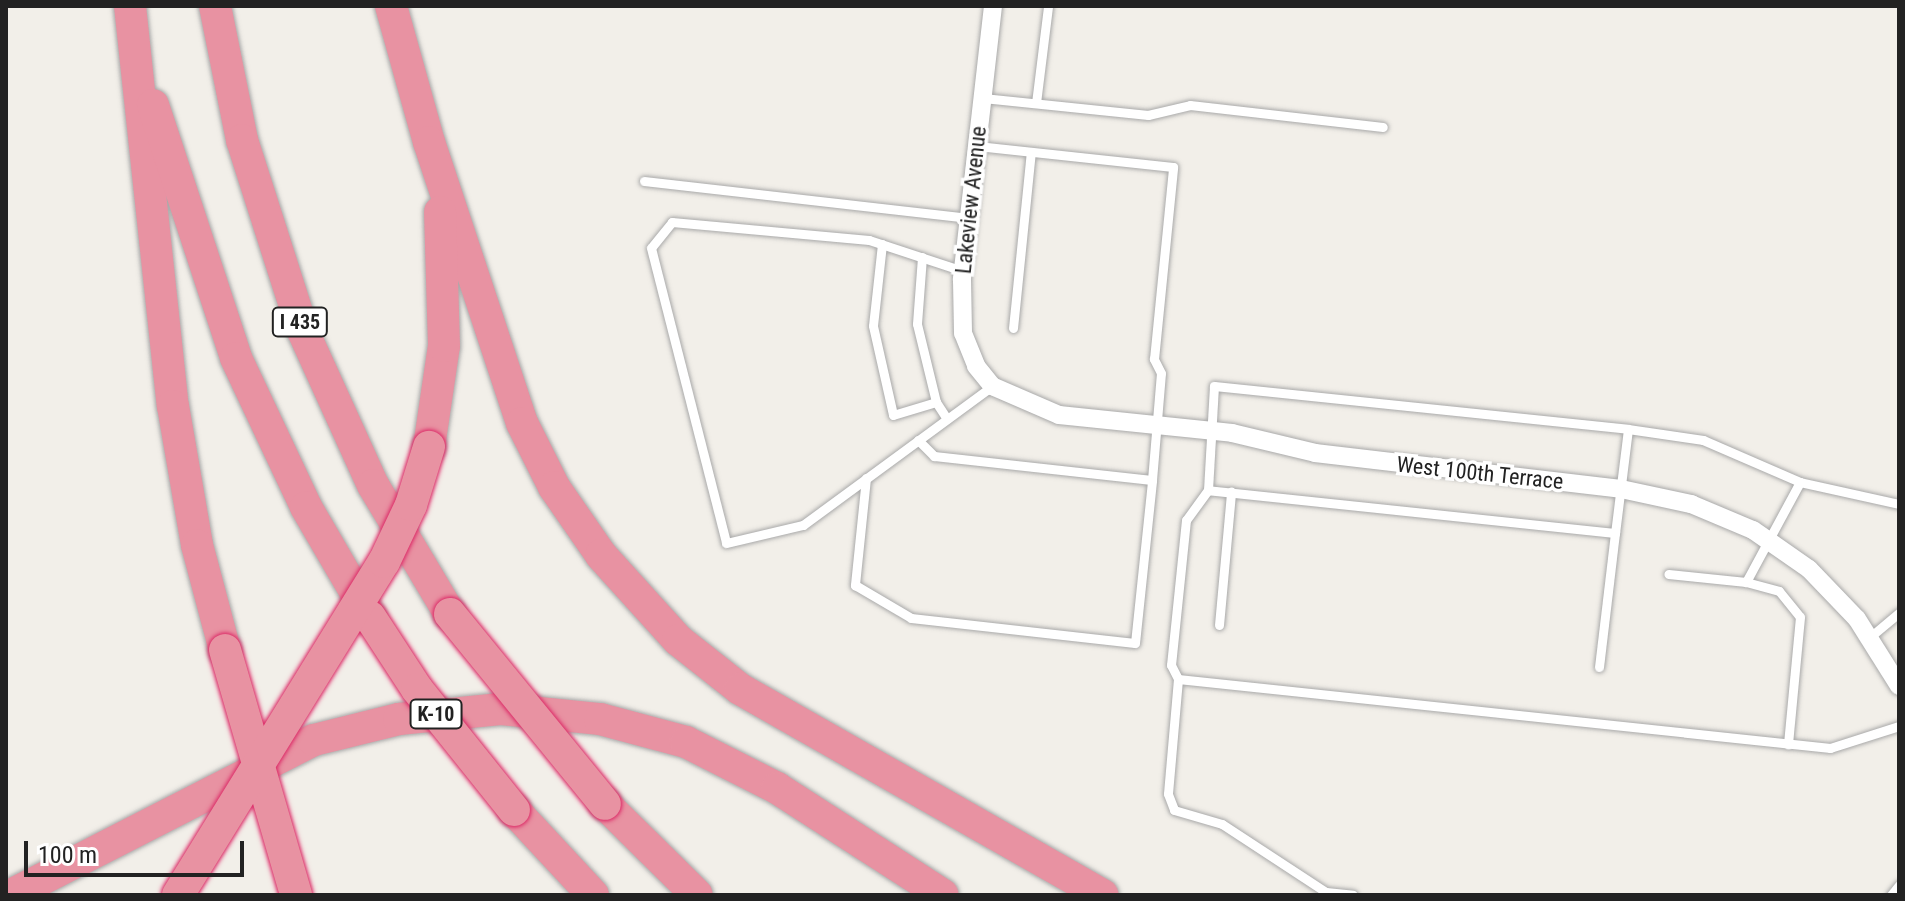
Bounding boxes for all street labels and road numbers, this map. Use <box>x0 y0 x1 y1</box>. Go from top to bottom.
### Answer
street label: Lakeview Avenue <box>950 125 992 275</box>
road number: I 435 <box>270 306 330 338</box>
street label: West 100th Terrace <box>1395 451 1565 495</box>
road number: K-10 <box>408 698 464 730</box>

